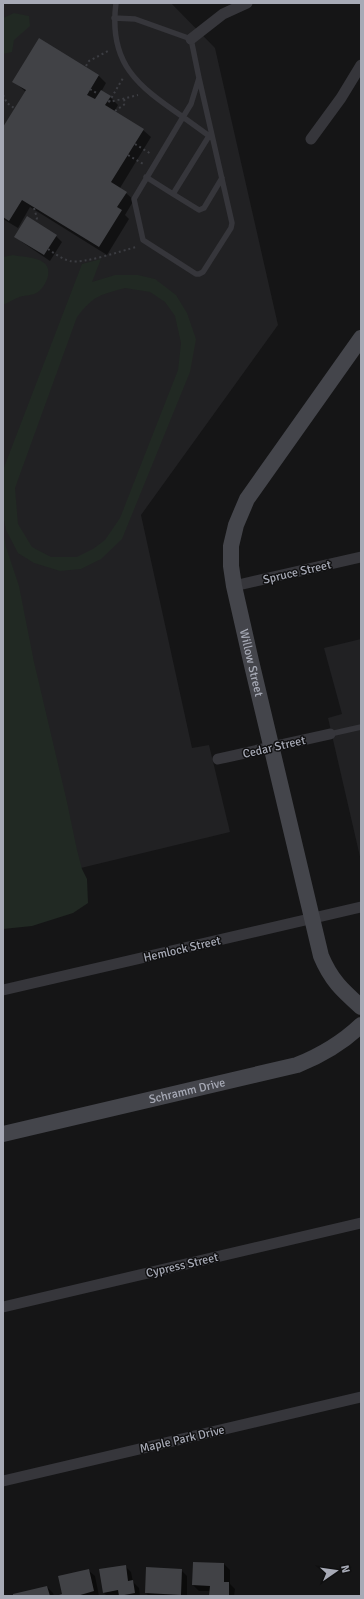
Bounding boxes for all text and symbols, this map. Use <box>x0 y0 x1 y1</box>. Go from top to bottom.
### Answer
street label: Spruce Street <box>262 557 333 588</box>
street label: Willow Street <box>236 628 266 698</box>
street label: Cedar Street <box>241 733 307 762</box>
street label: Hemlock Street <box>142 933 222 966</box>
street label: Schramm Drive <box>147 1075 227 1108</box>
street label: Cypress Street <box>144 1250 220 1281</box>
street label: Maple Park Drive <box>138 1422 226 1457</box>
north arrow <box>316 1551 356 1591</box>
text: N <box>338 1564 352 1574</box>

